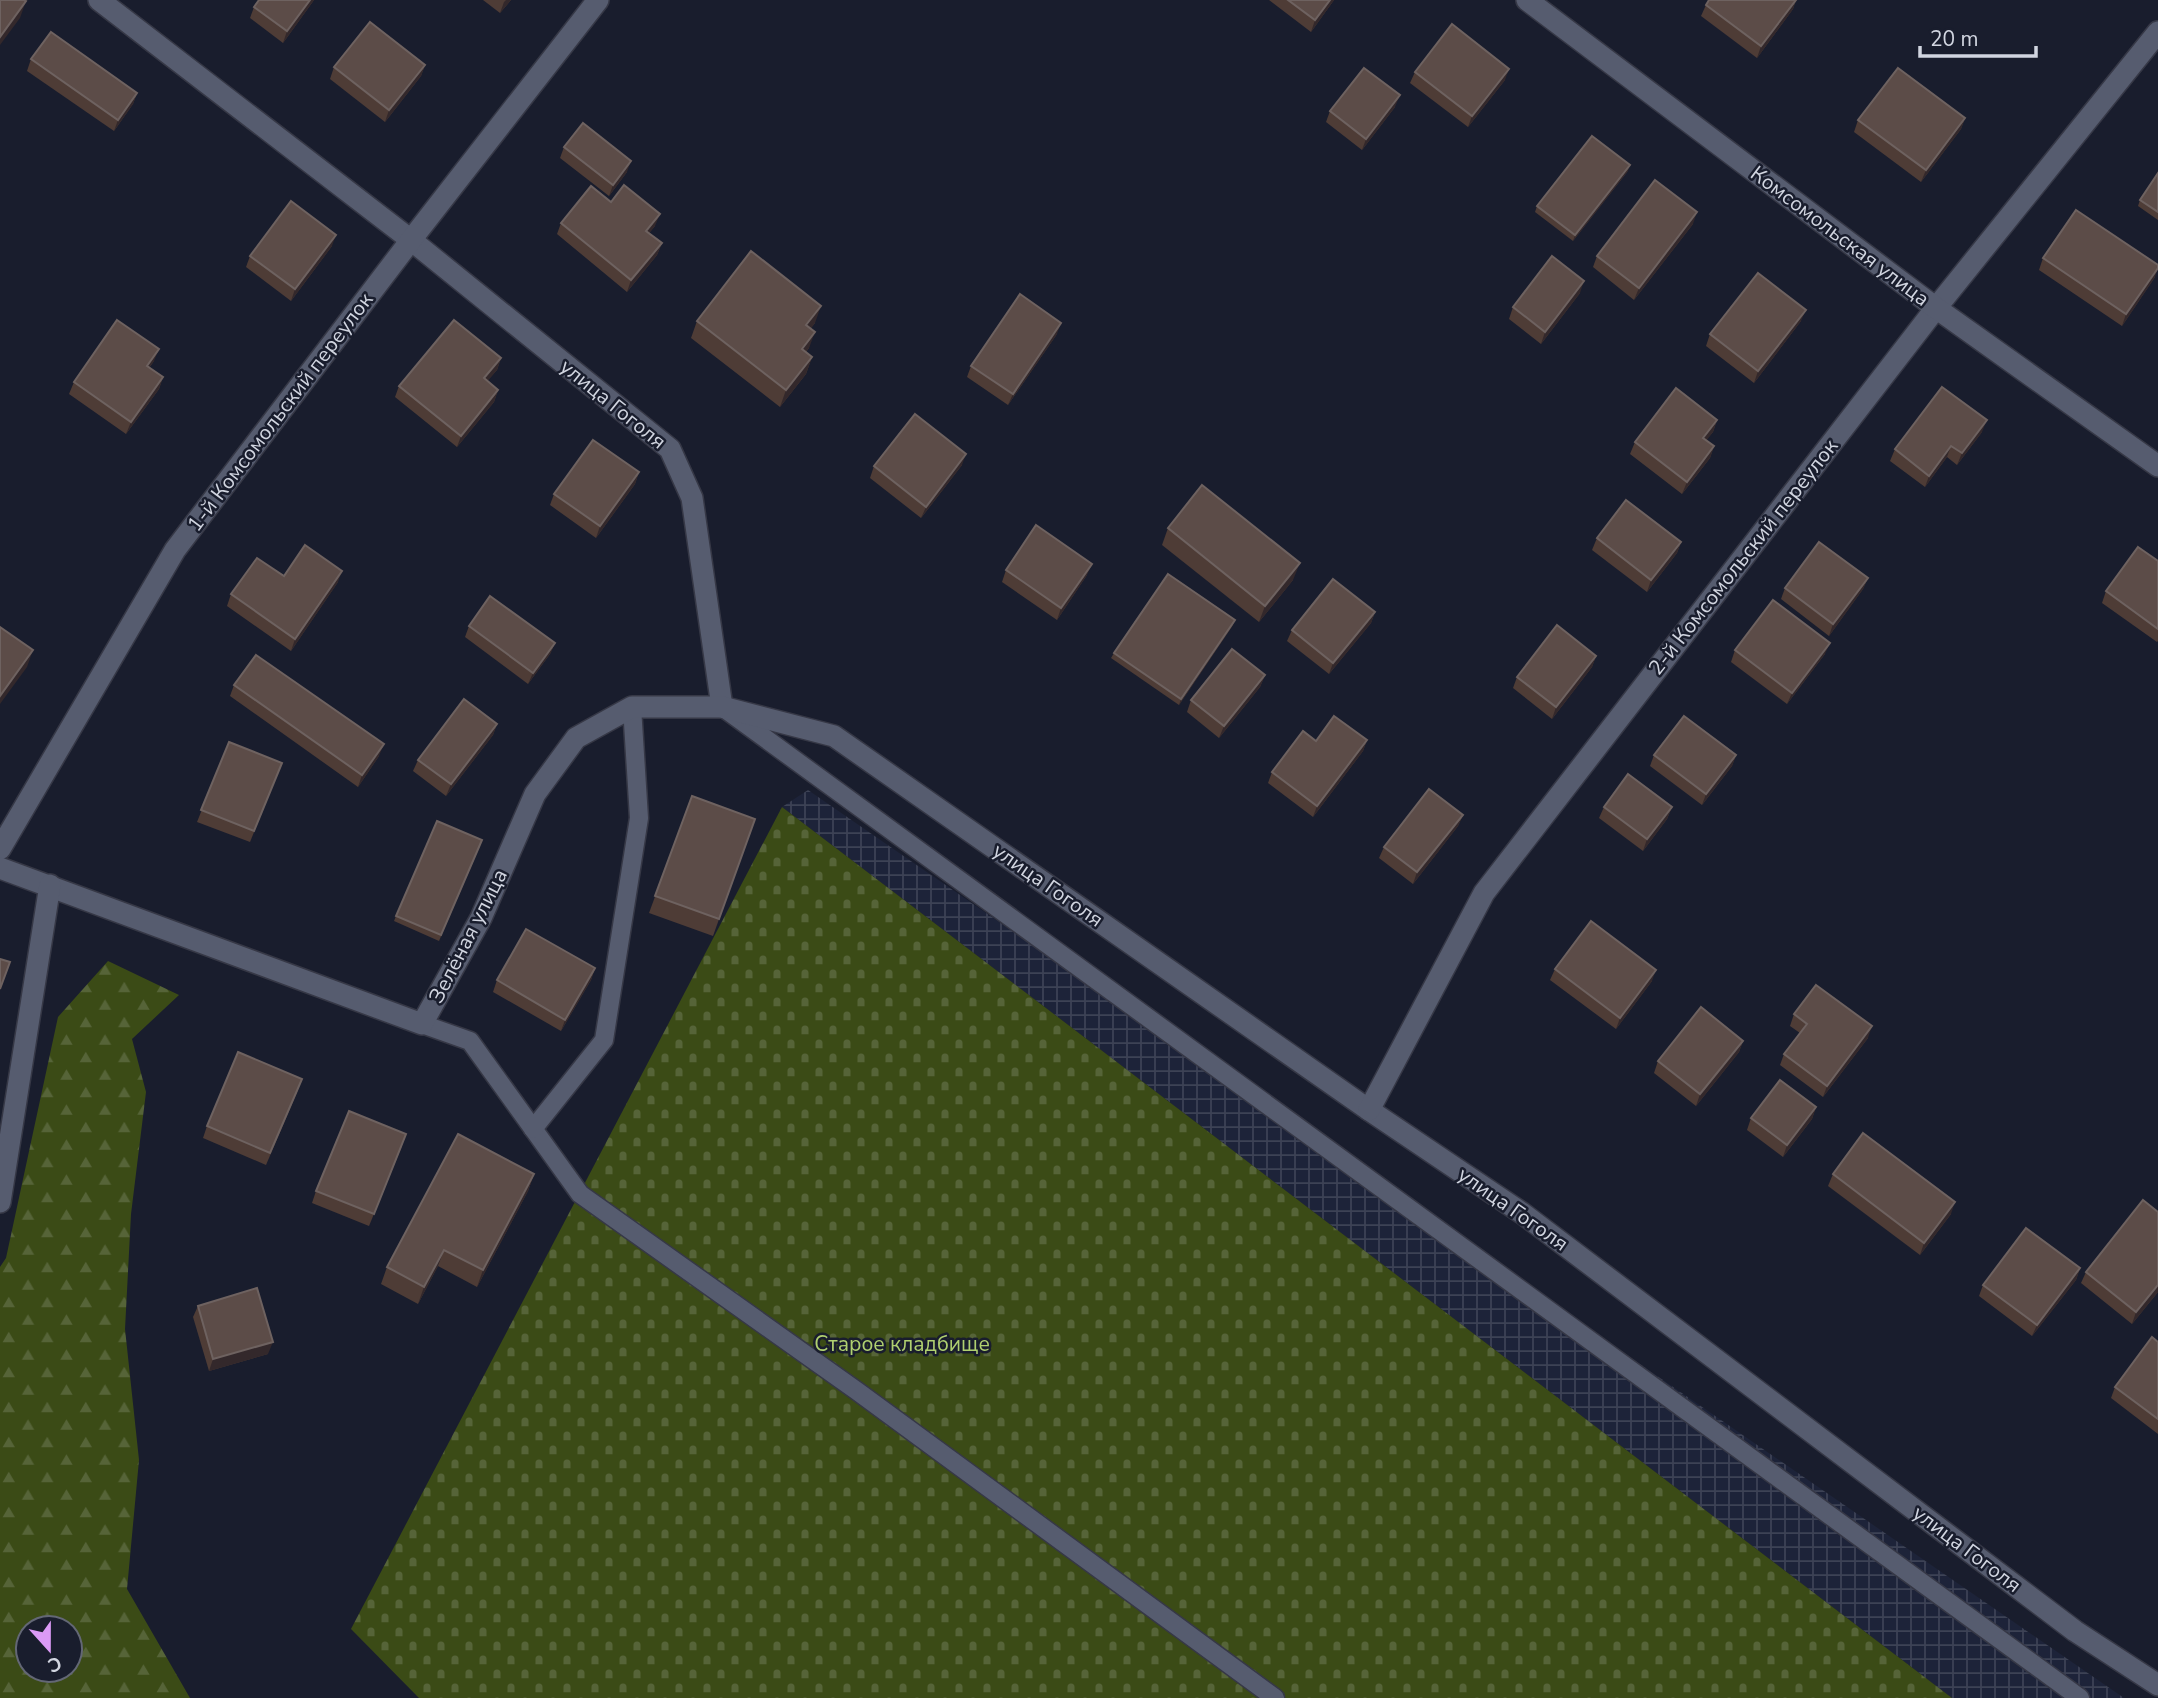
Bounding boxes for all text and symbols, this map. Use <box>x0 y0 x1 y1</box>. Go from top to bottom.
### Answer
scale bar <box>1920 14 2036 58</box>
text: 20 m <box>1930 25 1979 53</box>
street label: Комсомольская улица <box>1745 159 1935 313</box>
street label: 1-й Комсомольский переулок <box>181 286 380 537</box>
street label: улица Гоголя <box>554 353 672 455</box>
street label: 2-й Комсомольский переулок <box>1642 432 1845 681</box>
street label: улица Гоголя <box>987 837 1109 933</box>
street label: Зелёная улица <box>422 864 514 1008</box>
street label: улица Гоголя <box>1452 1161 1574 1257</box>
park label: Старое кладбище <box>814 1330 990 1358</box>
street label: улица Гоголя <box>1907 1499 2027 1599</box>
north arrow <box>14 1614 84 1684</box>
text: С <box>44 1649 65 1678</box>

